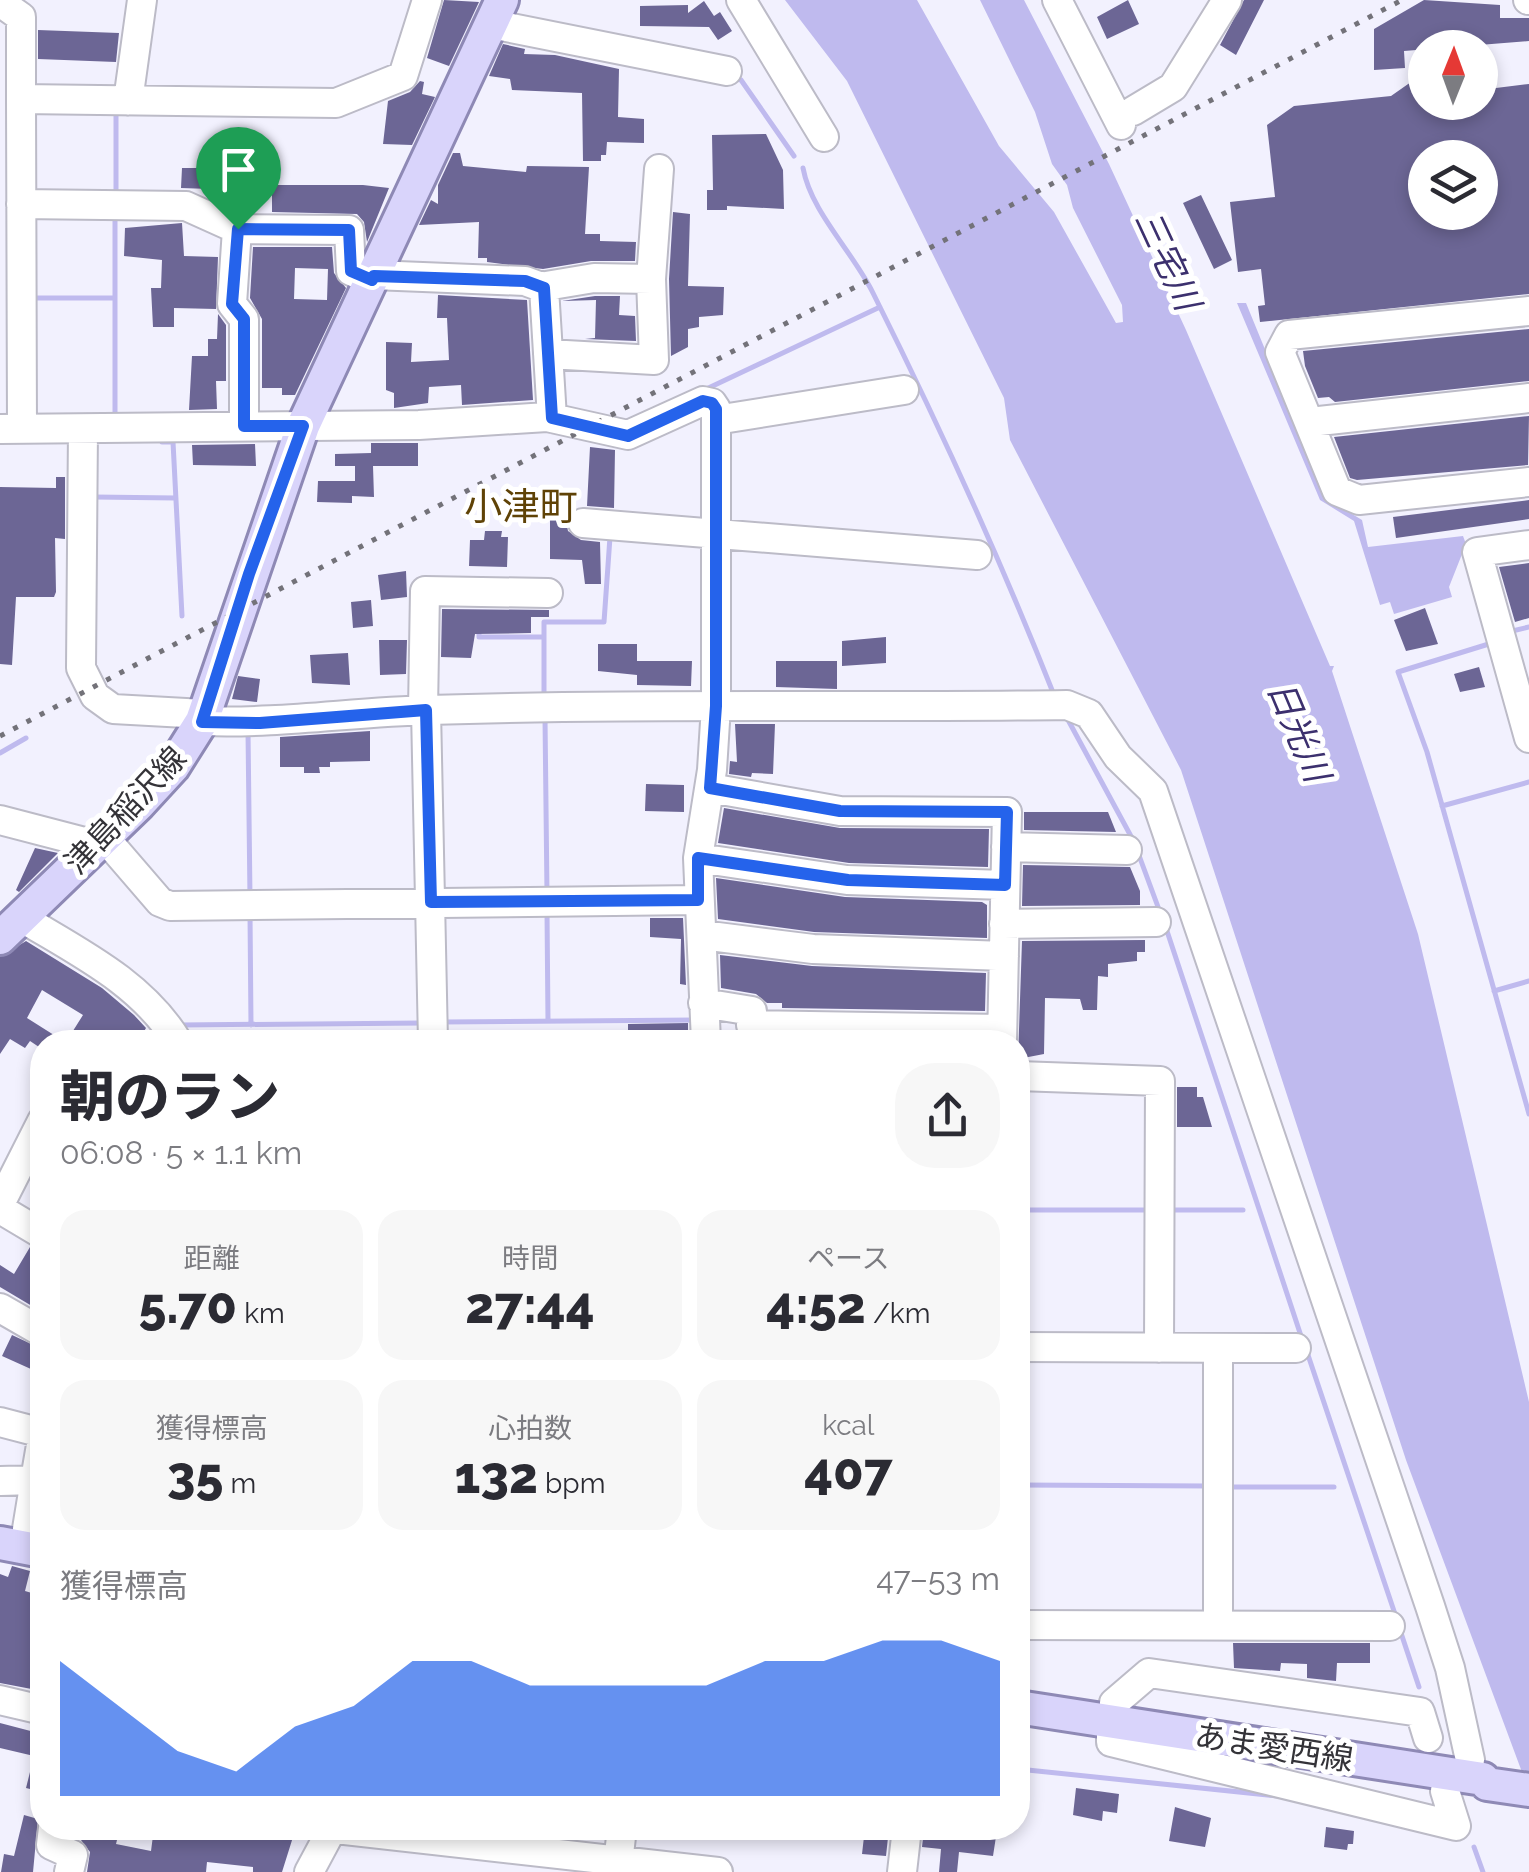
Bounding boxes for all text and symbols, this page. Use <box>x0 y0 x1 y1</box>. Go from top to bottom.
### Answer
north arrow <box>1408 30 1498 120</box>
map controls <box>1408 30 1498 230</box>
pin <box>196 127 281 230</box>
button: layers <box>1408 140 1498 230</box>
icon: arrive <box>211 142 266 197</box>
water label: 三宅川 <box>1127 204 1210 320</box>
district label: 小津町 <box>464 484 578 529</box>
water label: 日光川 <box>1260 675 1340 791</box>
street label: 津島稲沢線 <box>57 739 193 881</box>
button: share <box>895 1063 1000 1168</box>
text: 朝のラン <box>60 1064 280 1129</box>
text: 06:08 · 5 × 1.1 km <box>60 1134 302 1171</box>
text: 距離 <box>184 1242 240 1275</box>
text: 時間 <box>502 1242 558 1275</box>
text: ペース <box>807 1242 890 1275</box>
text: 5.70 <box>139 1276 237 1335</box>
text: 27:44 <box>465 1276 595 1335</box>
text: 4:52 <box>766 1276 866 1335</box>
text: km <box>237 1297 285 1330</box>
text: /km <box>866 1297 930 1330</box>
text: kcal <box>822 1409 875 1442</box>
text: 獲得標高 <box>156 1412 268 1445</box>
text: 心拍数 <box>488 1412 572 1445</box>
text: 407 <box>804 1442 893 1501</box>
text: 35 <box>167 1446 223 1505</box>
text: 132 <box>455 1446 538 1505</box>
text: m <box>223 1467 256 1500</box>
text: bpm <box>538 1467 605 1500</box>
text: 47–53 m <box>876 1560 1000 1597</box>
text: 獲得標高 <box>60 1567 188 1604</box>
street label: あま愛西線 <box>1192 1716 1356 1778</box>

